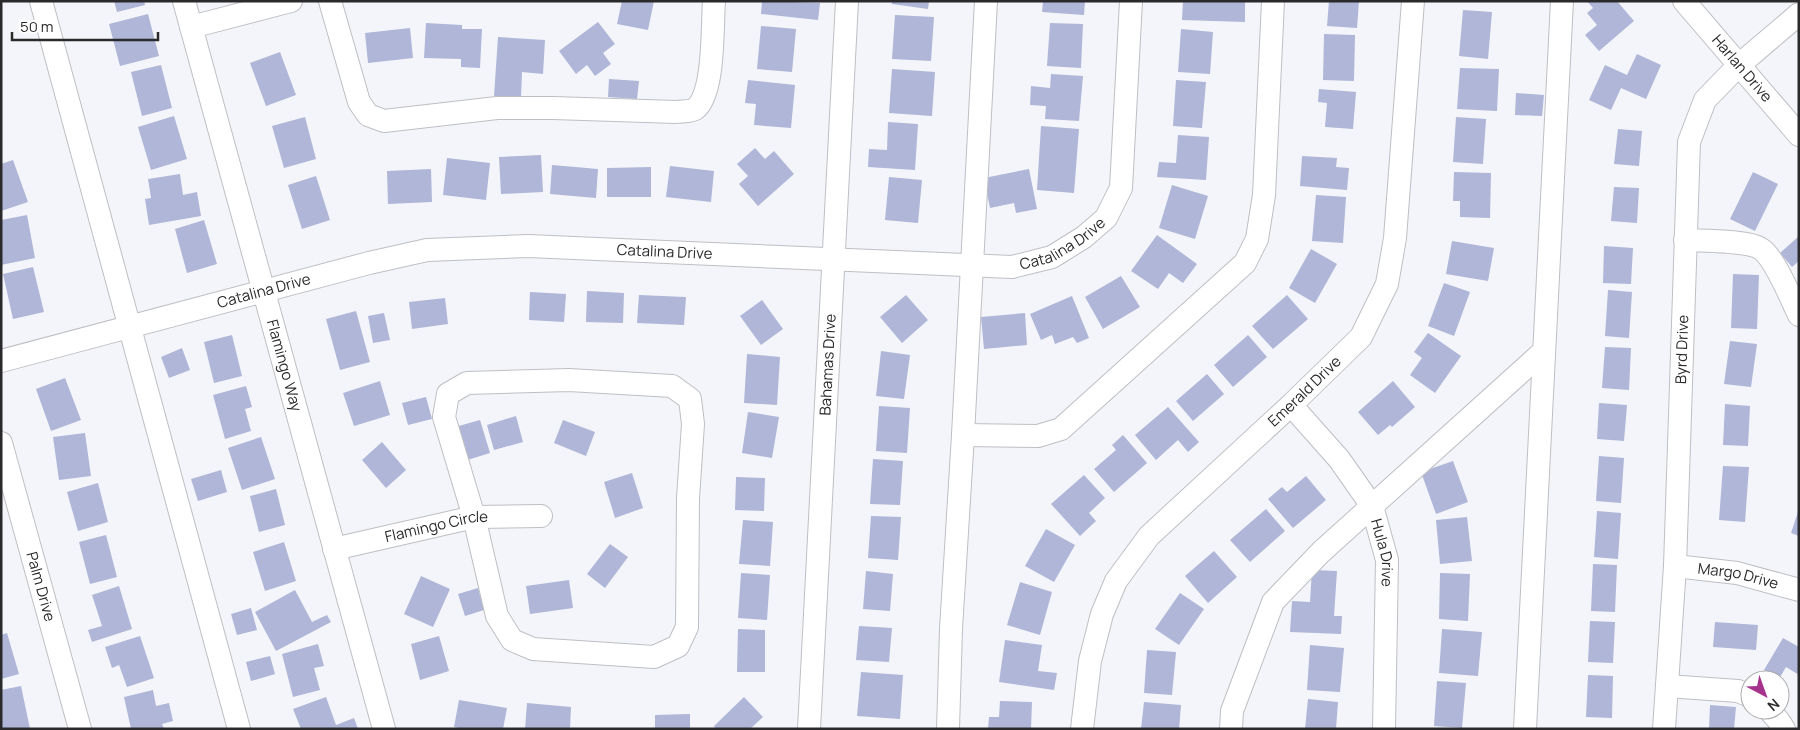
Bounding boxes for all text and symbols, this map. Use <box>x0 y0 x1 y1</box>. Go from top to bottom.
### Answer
scale bar <box>12 10 159 42</box>
text: 50 m <box>20 16 54 37</box>
street label: Harlan Drive <box>1707 30 1777 107</box>
street label: Catalina Drive <box>1017 212 1110 275</box>
street label: Catalina Drive <box>616 239 713 264</box>
street label: Catalina Drive <box>215 268 313 313</box>
street label: Bahamas Drive <box>814 313 841 416</box>
street label: Byrd Drive <box>1670 314 1693 385</box>
street label: Flamingo Way <box>262 317 307 414</box>
street label: Emerald Drive <box>1263 351 1346 431</box>
street label: Flamingo Circle <box>383 506 488 547</box>
street label: Hula Drive <box>1366 516 1398 587</box>
street label: Palm Drive <box>22 549 61 624</box>
street label: Margo Drive <box>1697 558 1781 594</box>
north arrow <box>1740 670 1790 720</box>
text: N <box>1764 695 1784 716</box>

